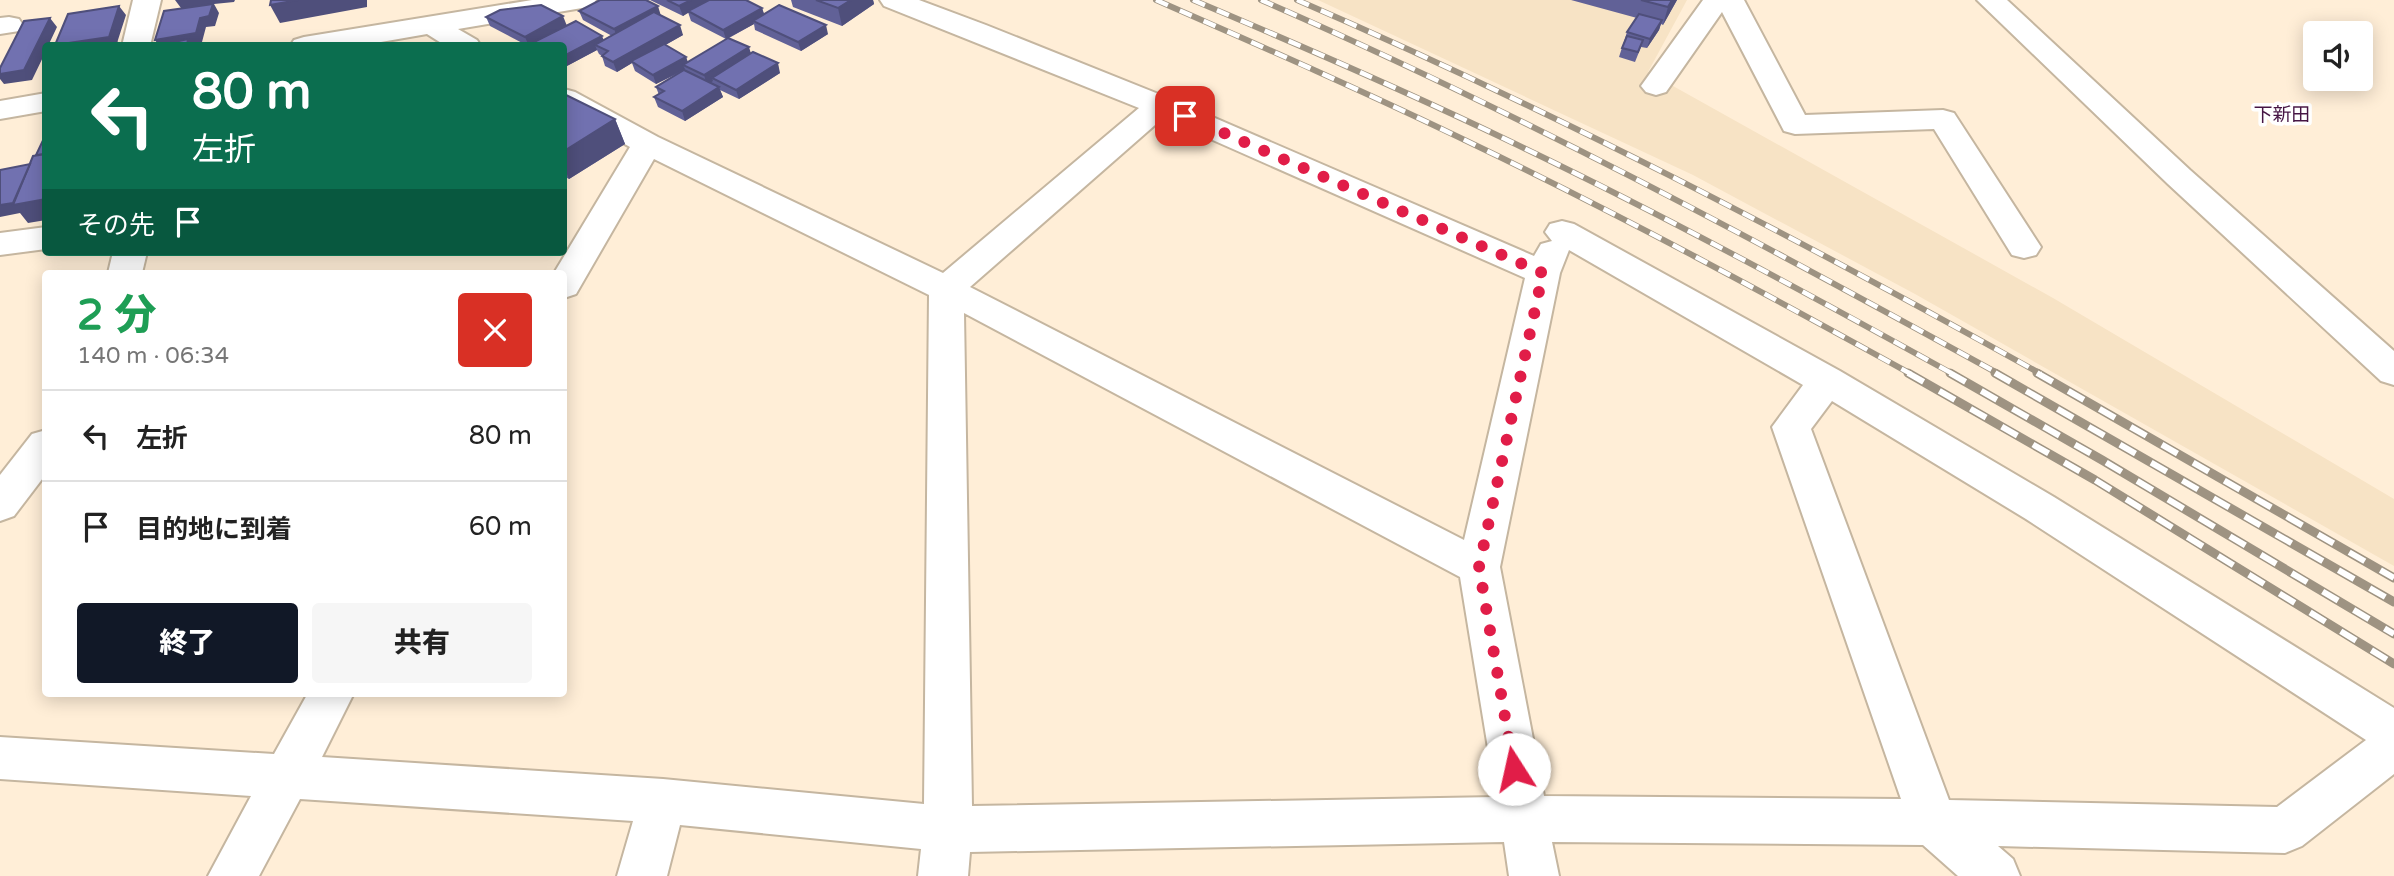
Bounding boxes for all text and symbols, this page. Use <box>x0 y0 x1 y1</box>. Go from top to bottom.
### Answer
map controls <box>2303 21 2373 91</box>
button: sound <box>2303 21 2373 91</box>
text: 80 m <box>192 63 311 122</box>
icon: left <box>77 70 168 161</box>
pin <box>1155 86 1215 146</box>
icon: arrive <box>1166 97 1204 135</box>
district label: 下新田 <box>2253 104 2311 126</box>
text: 左折 <box>192 131 256 169</box>
icon: arrive <box>169 203 207 241</box>
text: その先 <box>77 210 155 241</box>
text: 2 分 <box>77 290 156 341</box>
button: close <box>458 293 532 367</box>
text: 140 m · 06:34 <box>77 342 229 370</box>
icon: left <box>77 417 115 455</box>
text: 80 m <box>469 420 532 451</box>
text: 左折 <box>136 423 188 454</box>
icon: arrive <box>77 508 115 546</box>
text: 60 m <box>469 511 532 542</box>
text: 目的地に到着 <box>136 514 292 545</box>
button: 終了 <box>77 603 298 683</box>
button: 共有 <box>312 603 532 683</box>
position arrow <box>1477 732 1551 806</box>

